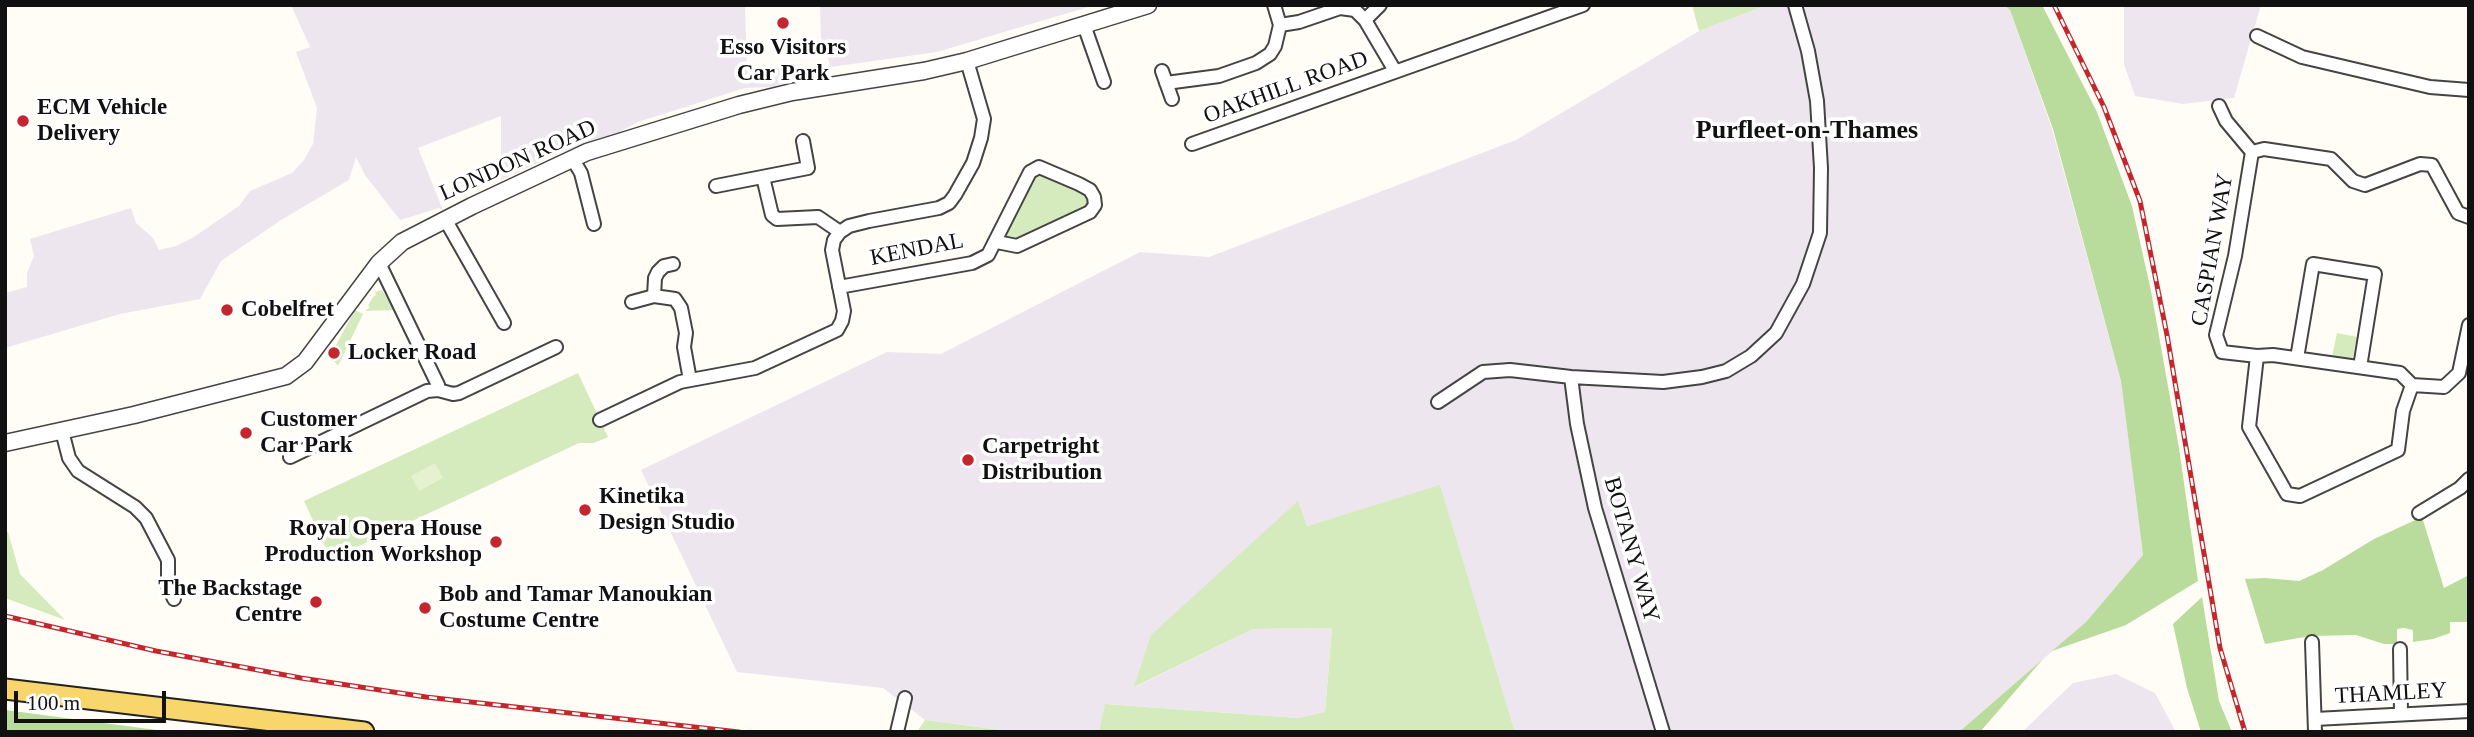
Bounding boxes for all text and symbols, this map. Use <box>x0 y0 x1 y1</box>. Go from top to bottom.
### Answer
marker: Esso Visitors Car Park <box>775 15 791 31</box>
place label: Esso Visitors Car Park <box>720 34 846 88</box>
street label: OAKHILL ROAD <box>1200 45 1372 131</box>
place label: ECM Vehicle Delivery <box>37 94 167 148</box>
marker: ECM Vehicle Delivery <box>15 113 31 129</box>
street label: LONDON ROAD <box>436 114 600 208</box>
district label: Purfleet-on-Thames <box>1696 115 1918 147</box>
street label: CASPIAN WAY <box>2186 172 2240 328</box>
street label: KENDAL <box>868 227 966 273</box>
place label: Cobelfret <box>241 296 334 324</box>
marker: Cobelfret <box>219 302 235 318</box>
place label: Locker Road <box>348 339 476 367</box>
marker: Locker Road <box>326 345 342 361</box>
place label: Customer Car Park <box>260 406 357 460</box>
marker: Customer Car Park <box>238 425 254 441</box>
place label: Carpetright Distribution <box>982 433 1102 487</box>
marker: Carpetright Distribution <box>960 452 976 468</box>
street label: BOTANY WAY <box>1597 474 1665 626</box>
place label: Kinetika Design Studio <box>599 483 735 537</box>
marker: Kinetika Design Studio <box>577 502 593 518</box>
place label: Royal Opera House Production Workshop <box>265 515 482 569</box>
marker: Royal Opera House Production Workshop <box>488 534 504 550</box>
place label: The Backstage Centre <box>158 575 302 629</box>
place label: Bob and Tamar Manoukian Costume Centre <box>439 581 712 635</box>
marker: The Backstage Centre <box>308 594 324 610</box>
marker: Bob and Tamar Manoukian Costume Centre <box>417 600 433 616</box>
street label: THAMLEY <box>2334 677 2448 711</box>
scale bar <box>18 678 170 722</box>
text: 100 m <box>27 691 80 715</box>

